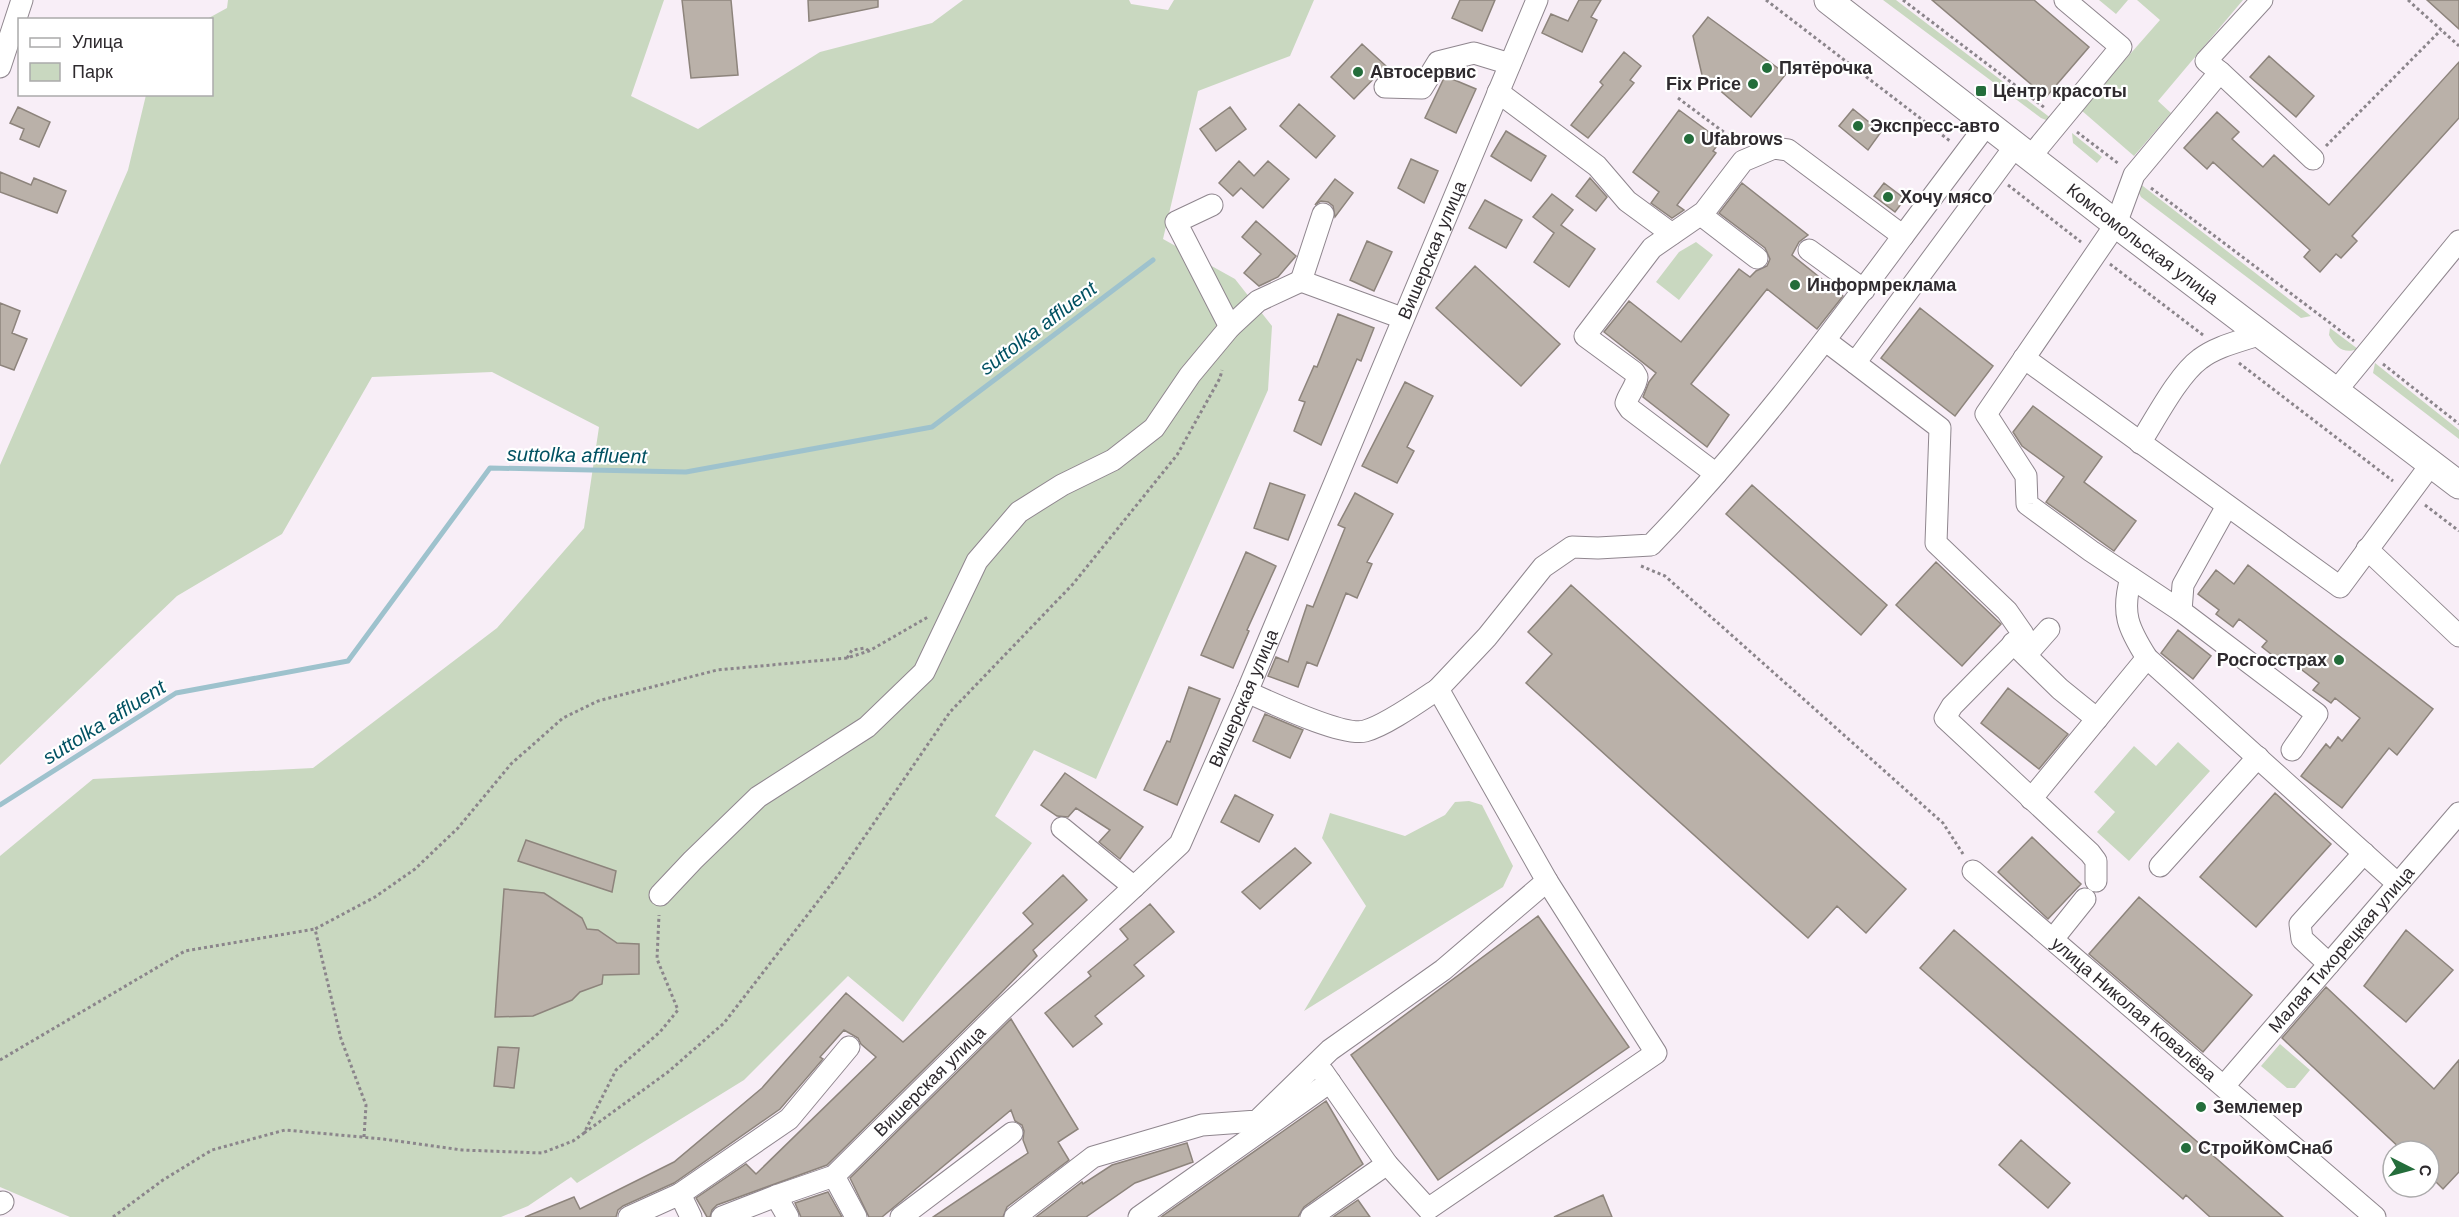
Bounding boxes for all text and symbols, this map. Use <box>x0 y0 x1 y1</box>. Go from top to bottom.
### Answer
legend <box>18 18 213 96</box>
text: Улица <box>72 32 124 52</box>
place label: Пятёрочка <box>1779 58 1873 78</box>
marker: Пятёрочка <box>1760 61 1774 75</box>
text: Парк <box>72 62 113 82</box>
place label: Автосервис <box>1370 62 1476 82</box>
marker: Автосервис <box>1351 65 1365 79</box>
place label: Fix Price <box>1666 74 1741 94</box>
marker: Fix Price <box>1746 77 1760 91</box>
place label: Центр красоты <box>1993 81 2127 101</box>
marker: Центр красоты <box>1974 84 1988 98</box>
place label: Экспресс-авто <box>1870 116 2000 136</box>
marker: Экспресс-авто <box>1851 119 1865 133</box>
place label: Ufabrows <box>1701 129 1783 149</box>
marker: Ufabrows <box>1682 132 1696 146</box>
street label: Вишерская улица <box>1394 177 1470 322</box>
street label: Комсомольская улица <box>2063 179 2223 309</box>
place label: Хочу мясо <box>1900 187 1993 207</box>
marker: Хочу мясо <box>1881 190 1895 204</box>
place label: Информреклама <box>1807 275 1957 295</box>
water label: suttolka affluent <box>975 276 1102 379</box>
marker: Информреклама <box>1788 278 1802 292</box>
water label: suttolka affluent <box>507 443 649 467</box>
street label: Вишерская улица <box>1205 625 1283 770</box>
place label: Росгосстрах <box>2217 650 2327 670</box>
marker: Росгосстрах <box>2332 653 2346 667</box>
water label: suttolka affluent <box>39 675 170 768</box>
street label: Малая Тихорецкая улица <box>2265 862 2419 1037</box>
street label: улица Николая Ковалёва <box>2047 933 2221 1086</box>
street label: Вишерская улица <box>870 1021 990 1140</box>
place label: Землемер <box>2213 1097 2303 1117</box>
marker: Землемер <box>2194 1100 2208 1114</box>
place label: СтройКомСнаб <box>2198 1138 2333 1158</box>
north arrow <box>2381 1139 2441 1199</box>
marker: СтройКомСнаб <box>2179 1141 2193 1155</box>
text: С <box>2416 1164 2434 1178</box>

